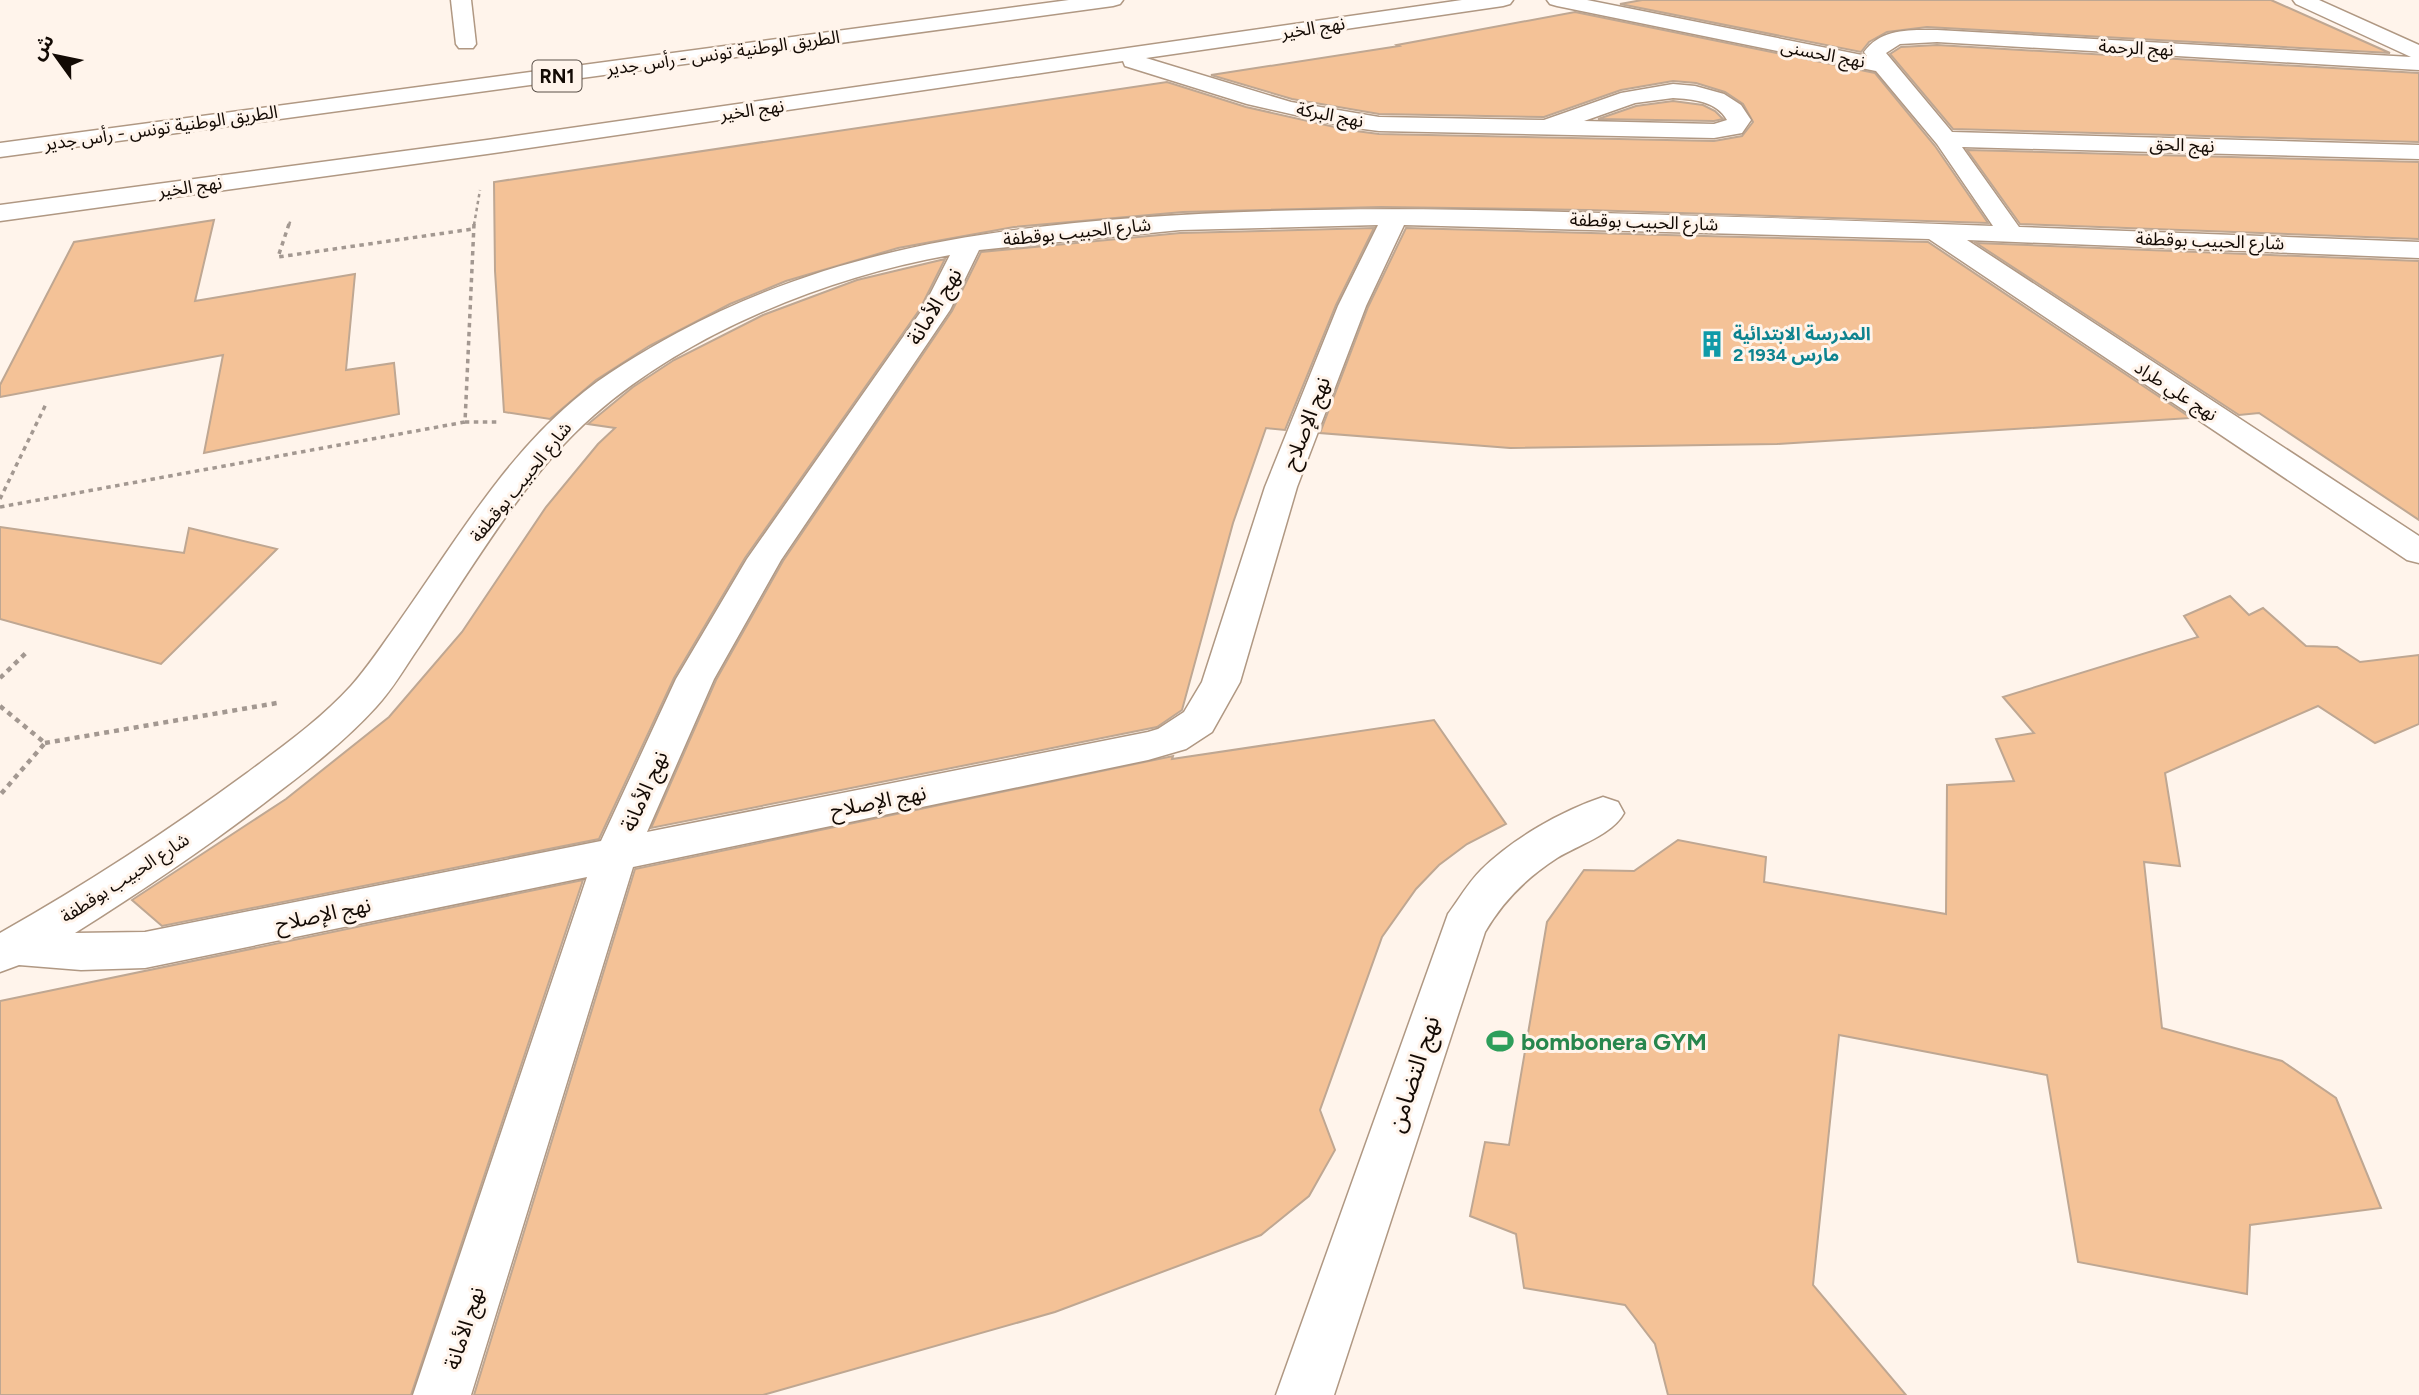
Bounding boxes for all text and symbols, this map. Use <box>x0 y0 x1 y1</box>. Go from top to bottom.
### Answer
street label: نهج الخير <box>1279 12 1347 46</box>
north arrow <box>21 21 91 91</box>
street label: الطريق الوطنية تونس - رأس جدير <box>604 25 841 80</box>
text: ش <box>25 30 59 64</box>
street label: نهج الحسنى <box>1779 35 1867 75</box>
street label: نهج الرحمة <box>2098 35 2174 63</box>
road number: RN1 <box>532 60 582 92</box>
street label: نهج الخير <box>718 95 786 127</box>
street label: نهج البركة <box>1294 98 1365 134</box>
street label: الطريق الوطنية تونس - رأس جدير <box>42 100 279 155</box>
street label: نهج الحق <box>2149 133 2215 159</box>
street label: نهج الخير <box>156 172 224 204</box>
street label: شارع الحبيب بوقطفة <box>1569 208 1719 239</box>
street label: شارع الحبيب بوقطفة <box>1002 213 1152 254</box>
street label: شارع الحبيب بوقطفة <box>2135 227 2285 258</box>
street label: نهج الأمانة <box>901 263 969 351</box>
place label: المدرسة الابتدائية 2 مارس 1934 <box>1733 323 1871 366</box>
building icon: المدرسة الابتدائية 2 مارس 1934 <box>1697 329 1727 359</box>
street label: نهج علي طراد <box>2129 356 2221 428</box>
street label: نهج الإصلاح <box>1277 373 1338 474</box>
street label: شارع الحبيب بوقطفة <box>466 417 579 549</box>
street label: نهج الأمانة <box>615 747 676 836</box>
street label: نهج الإصلاح <box>828 779 929 825</box>
street label: شارع الحبيب بوقطفة <box>57 828 195 930</box>
street label: نهج الإصلاح <box>273 892 374 939</box>
street label: نهج التضامن <box>1381 1012 1448 1137</box>
sports icon: bombonera GYM <box>1485 1026 1515 1056</box>
place label: bombonera GYM <box>1521 1027 1707 1056</box>
street label: نهج الأمانة <box>439 1284 492 1373</box>

